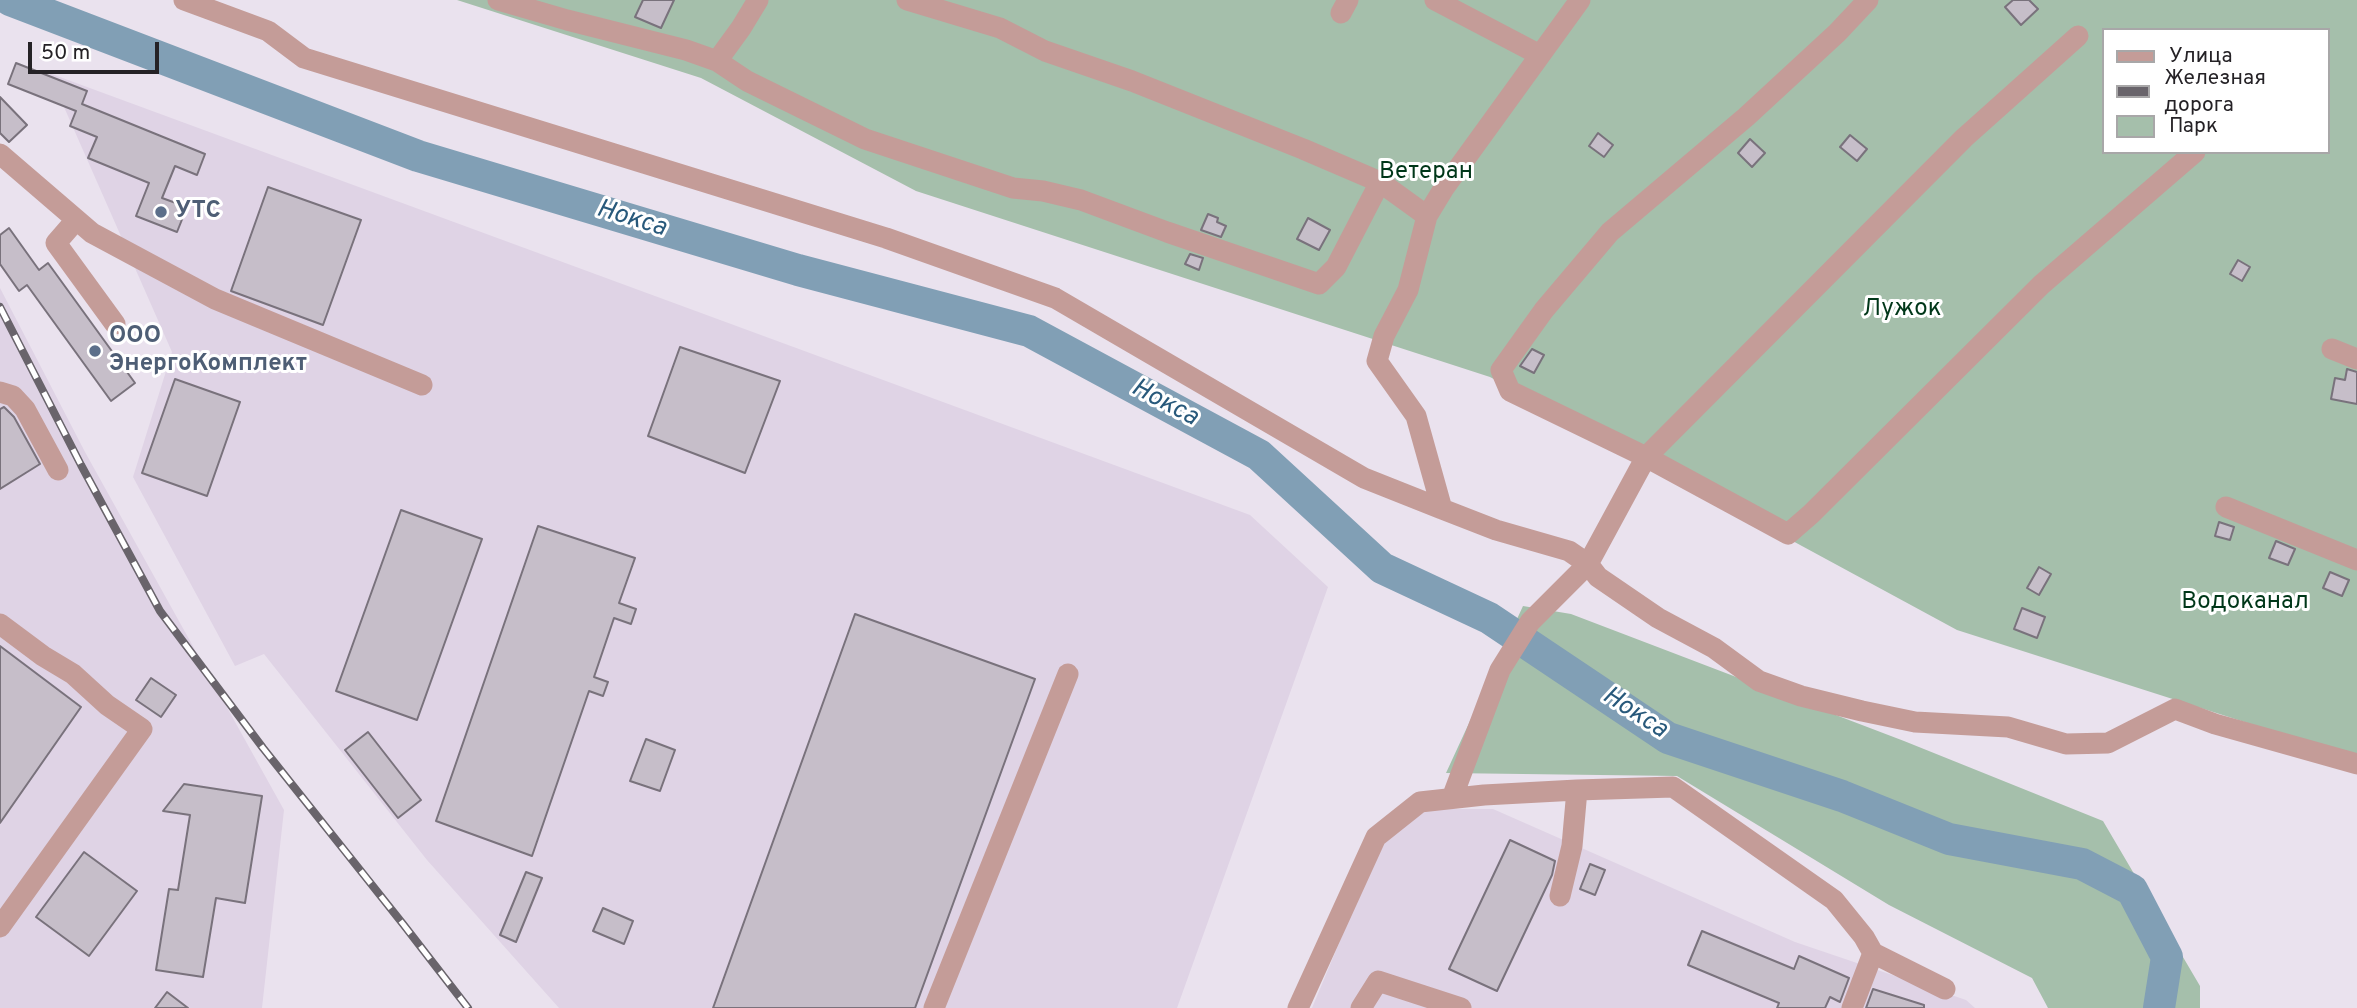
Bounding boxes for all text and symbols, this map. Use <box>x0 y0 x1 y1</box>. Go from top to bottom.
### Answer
scale bar <box>32 28 163 72</box>
legend <box>2102 28 2329 154</box>
text: 50 m <box>41 40 90 67</box>
text: Улица <box>2169 43 2233 70</box>
text: Железная дорога <box>2164 65 2266 119</box>
text: Парк <box>2169 113 2218 140</box>
park label: Ветеран <box>1379 159 1473 187</box>
water label: Нокса <box>592 195 670 245</box>
place label: УТС <box>175 198 221 226</box>
marker: УТС <box>153 204 169 220</box>
park label: Лужок <box>1863 296 1941 324</box>
place label: ООО ЭнергоКомплект <box>109 323 307 379</box>
marker: ООО ЭнергоКомплект <box>87 343 103 359</box>
water label: Нокса <box>1125 373 1203 435</box>
park label: Водоканал <box>2181 589 2309 617</box>
water label: Нокса <box>1596 681 1672 747</box>

